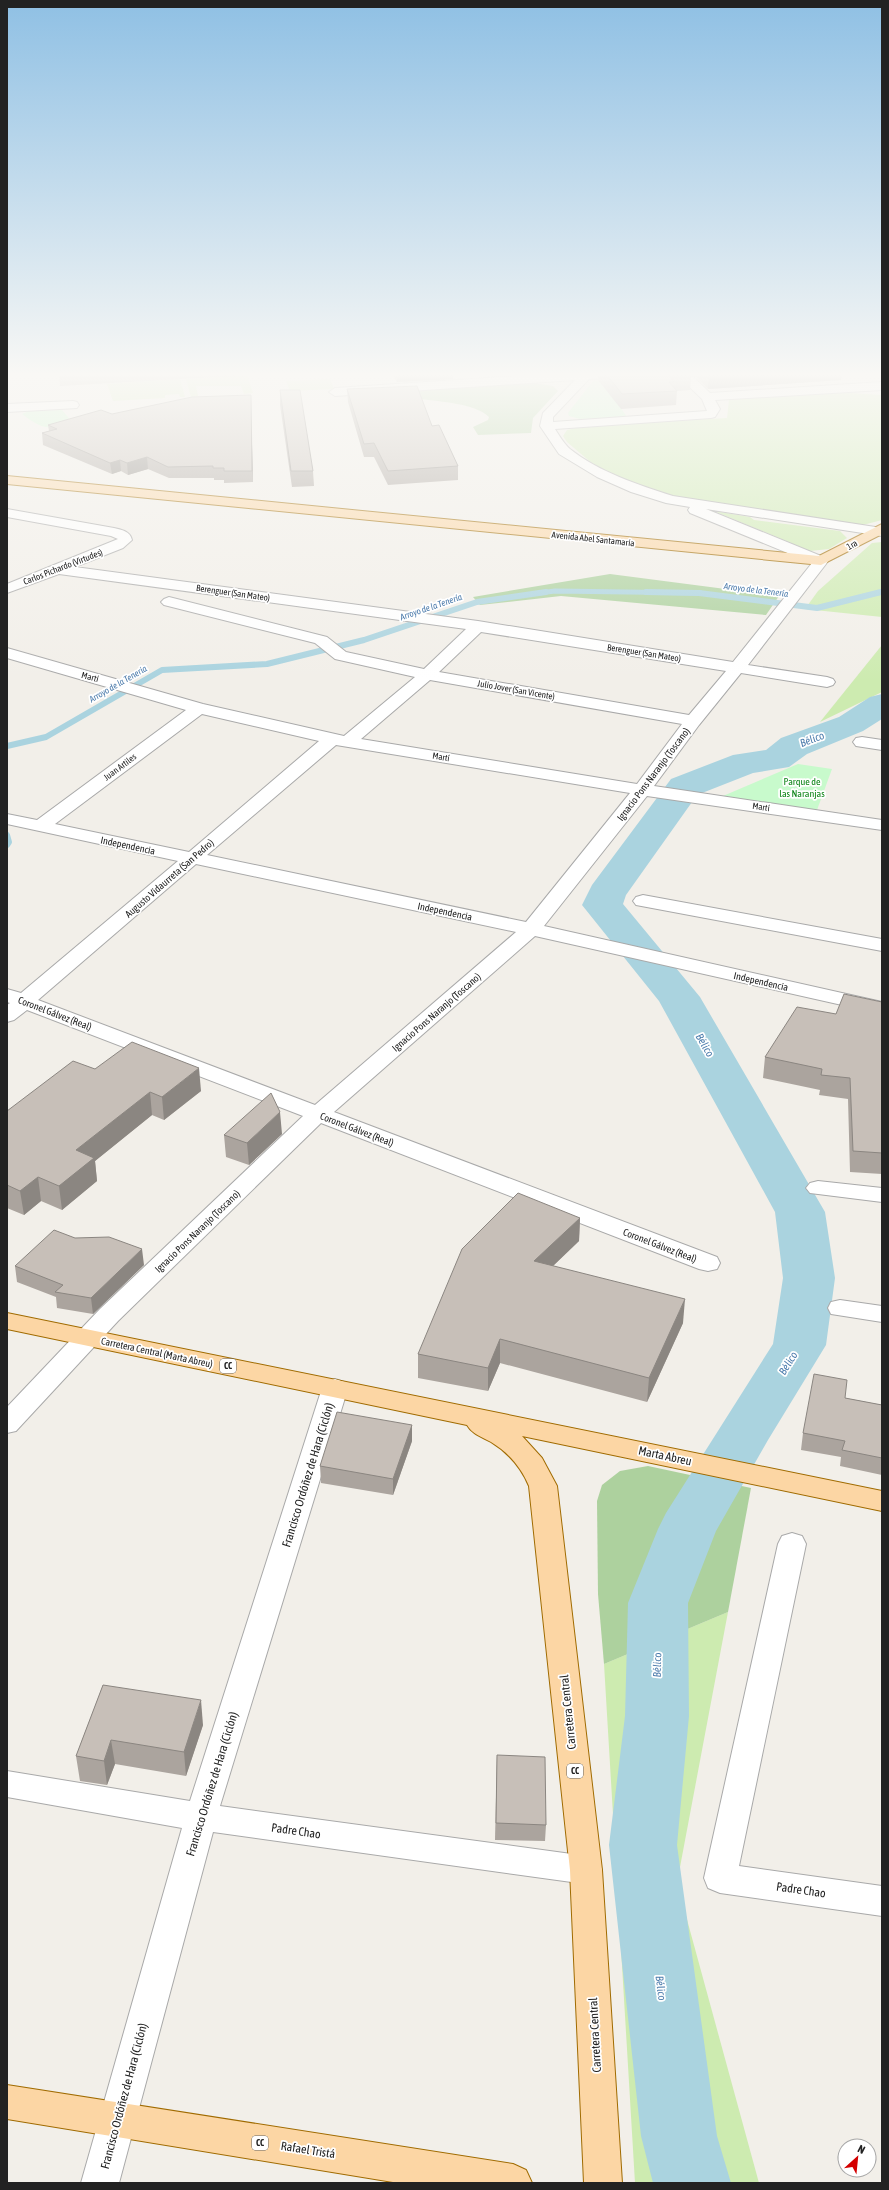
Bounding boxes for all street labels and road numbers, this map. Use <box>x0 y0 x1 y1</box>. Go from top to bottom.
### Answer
street label: Avenida Abel Santamaría <box>551 530 635 548</box>
street label: 1ra <box>845 538 859 552</box>
street label: Carlos Pichardo (Virtudes) <box>22 547 104 587</box>
street label: Berenguer (San Mateo) <box>195 583 271 603</box>
street label: Berenguer (San Mateo) <box>606 642 682 664</box>
street label: Martí <box>80 670 100 684</box>
street label: Julio Jover (San Vicente) <box>476 678 556 702</box>
street label: Ignacio Pons Naranjo (Toscano) <box>615 726 692 823</box>
street label: Martí <box>432 751 450 763</box>
street label: Juan Artiles <box>102 752 138 782</box>
street label: Martí <box>752 801 770 813</box>
street label: Independencia <box>100 834 157 857</box>
street label: Augusto Vidaurreta (San Pedro) <box>123 837 216 920</box>
street label: Independencia <box>417 900 474 923</box>
street label: Independencia <box>733 970 790 993</box>
street label: Ignacio Pons Naranjo (Toscano) <box>390 971 483 1054</box>
street label: Coronel Gálvez (Real) <box>16 994 93 1033</box>
street label: Coronel Gálvez (Real) <box>318 1110 395 1149</box>
street label: Ignacio Pons Naranjo (Toscano) <box>153 1188 242 1275</box>
street label: Coronel Gálvez (Real) <box>621 1226 698 1265</box>
street label: Carretera Central (Marta Abreu) <box>100 1335 214 1370</box>
road number: CC <box>220 1359 236 1373</box>
street label: Francisco Ordóñez de Hara (Ciclón) <box>279 1401 337 1549</box>
street label: Marta Abreu <box>637 1444 693 1469</box>
street label: Carretera Central <box>557 1673 579 1750</box>
street label: Francisco Ordóñez de Hara (Ciclón) <box>183 1710 241 1858</box>
road number: CC <box>567 1764 583 1778</box>
street label: Padre Chao <box>270 1821 322 1841</box>
street label: Padre Chao <box>775 1880 827 1900</box>
street label: Carretera Central <box>586 1996 604 2073</box>
street label: Francisco Ordóñez de Hara (Ciclón) <box>98 2021 150 2170</box>
road number: CC <box>252 2136 268 2150</box>
street label: Rafael Tristá <box>280 2139 336 2161</box>

